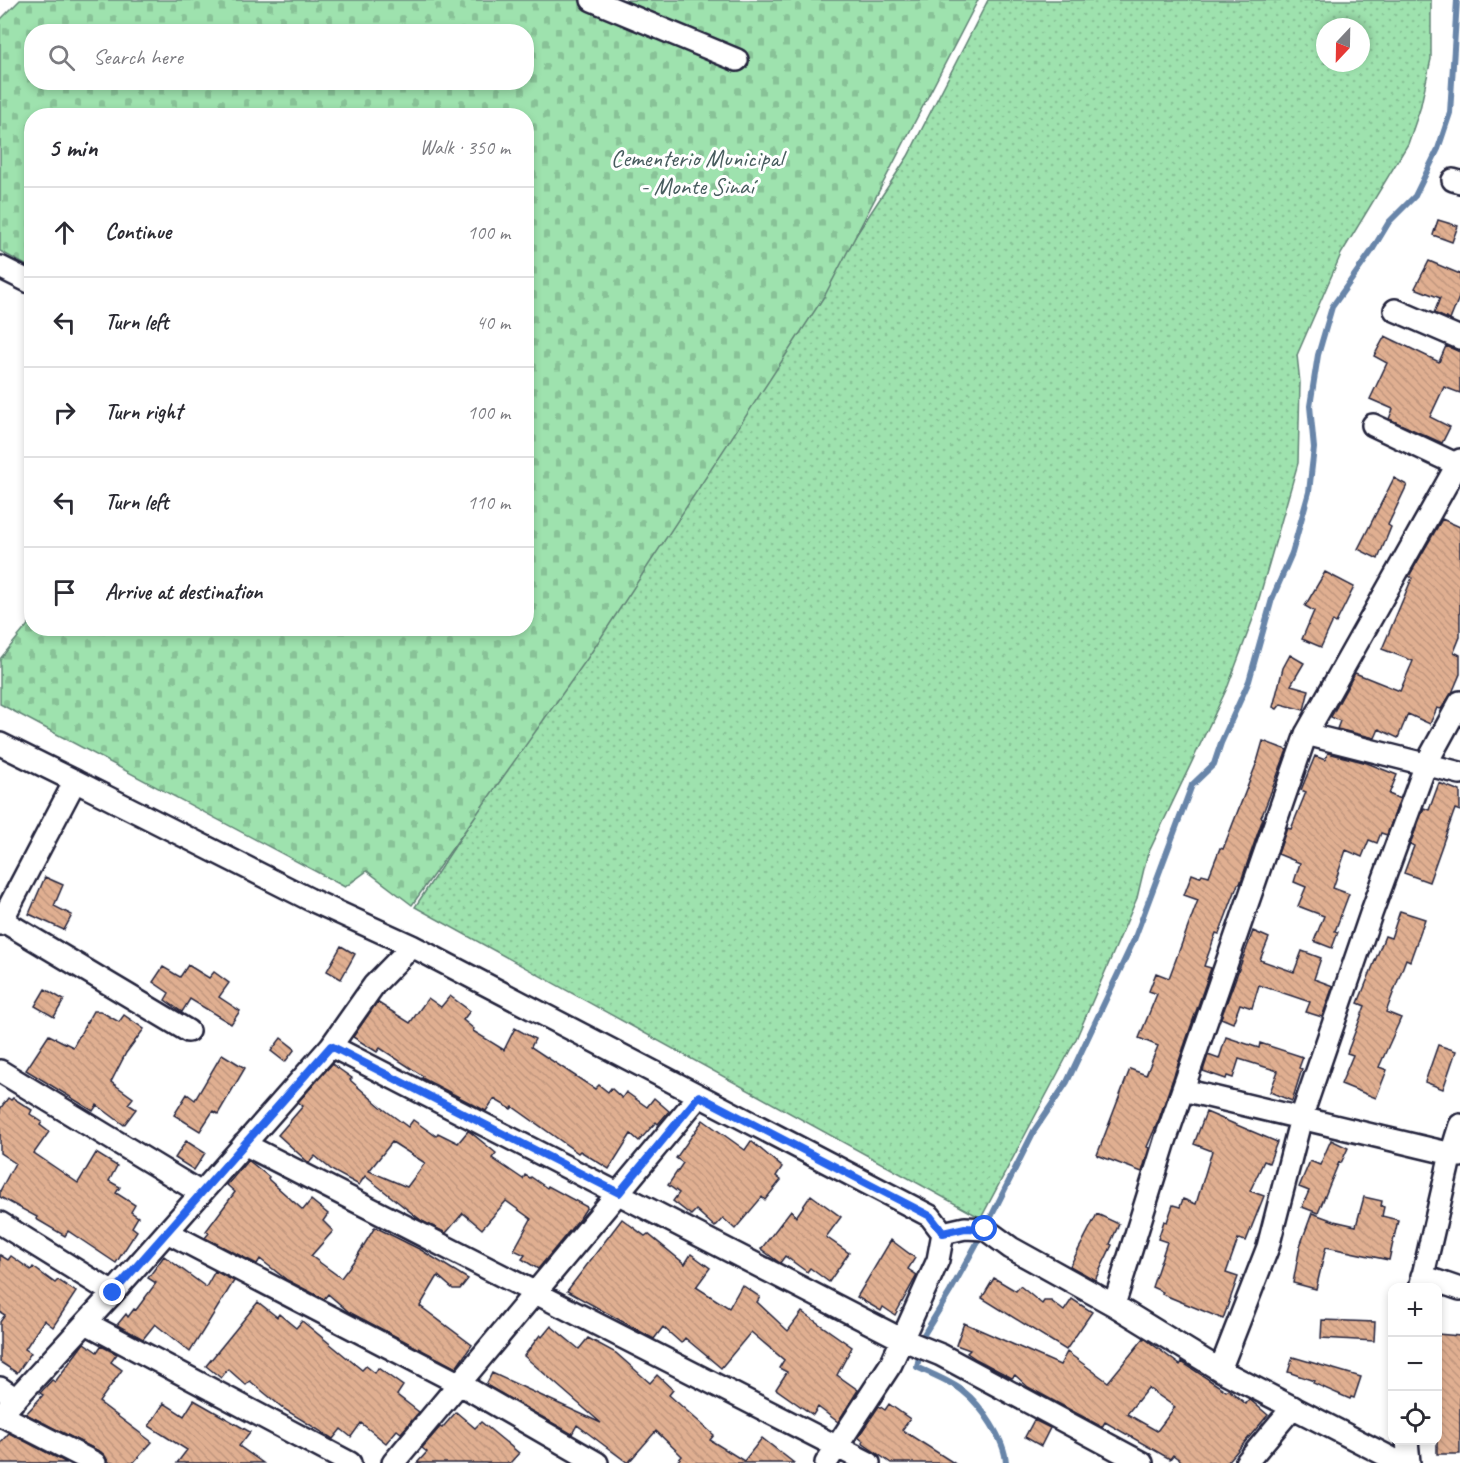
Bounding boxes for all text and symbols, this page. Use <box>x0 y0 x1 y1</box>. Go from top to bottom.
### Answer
north arrow <box>1316 18 1370 72</box>
search box <box>24 24 534 90</box>
icon: search <box>45 41 78 74</box>
text: Search here <box>93 43 183 71</box>
text: 5 min <box>48 131 97 164</box>
text: Walk · 350 m <box>420 135 510 160</box>
park label: Cementerio Municipal - Monte Sinaí <box>611 143 787 201</box>
icon: ahead <box>48 216 81 249</box>
text: Continue <box>105 218 171 246</box>
text: 100 m <box>467 220 510 245</box>
icon: left <box>48 306 81 339</box>
text: Turn left <box>105 308 169 336</box>
text: 40 m <box>476 310 510 335</box>
icon: right <box>48 396 81 429</box>
text: Turn right <box>105 398 182 426</box>
text: 100 m <box>467 400 510 425</box>
icon: left <box>48 486 81 519</box>
text: Turn left <box>105 488 169 516</box>
text: 110 m <box>467 490 510 515</box>
icon: arrive <box>48 576 81 609</box>
text: Arrive at destination <box>105 578 262 606</box>
route start <box>971 1215 997 1241</box>
route end <box>99 1279 125 1305</box>
map controls <box>1388 1283 1442 1445</box>
button: + <box>1388 1283 1442 1337</box>
button: − <box>1388 1337 1442 1391</box>
button: locate <box>1388 1391 1442 1445</box>

